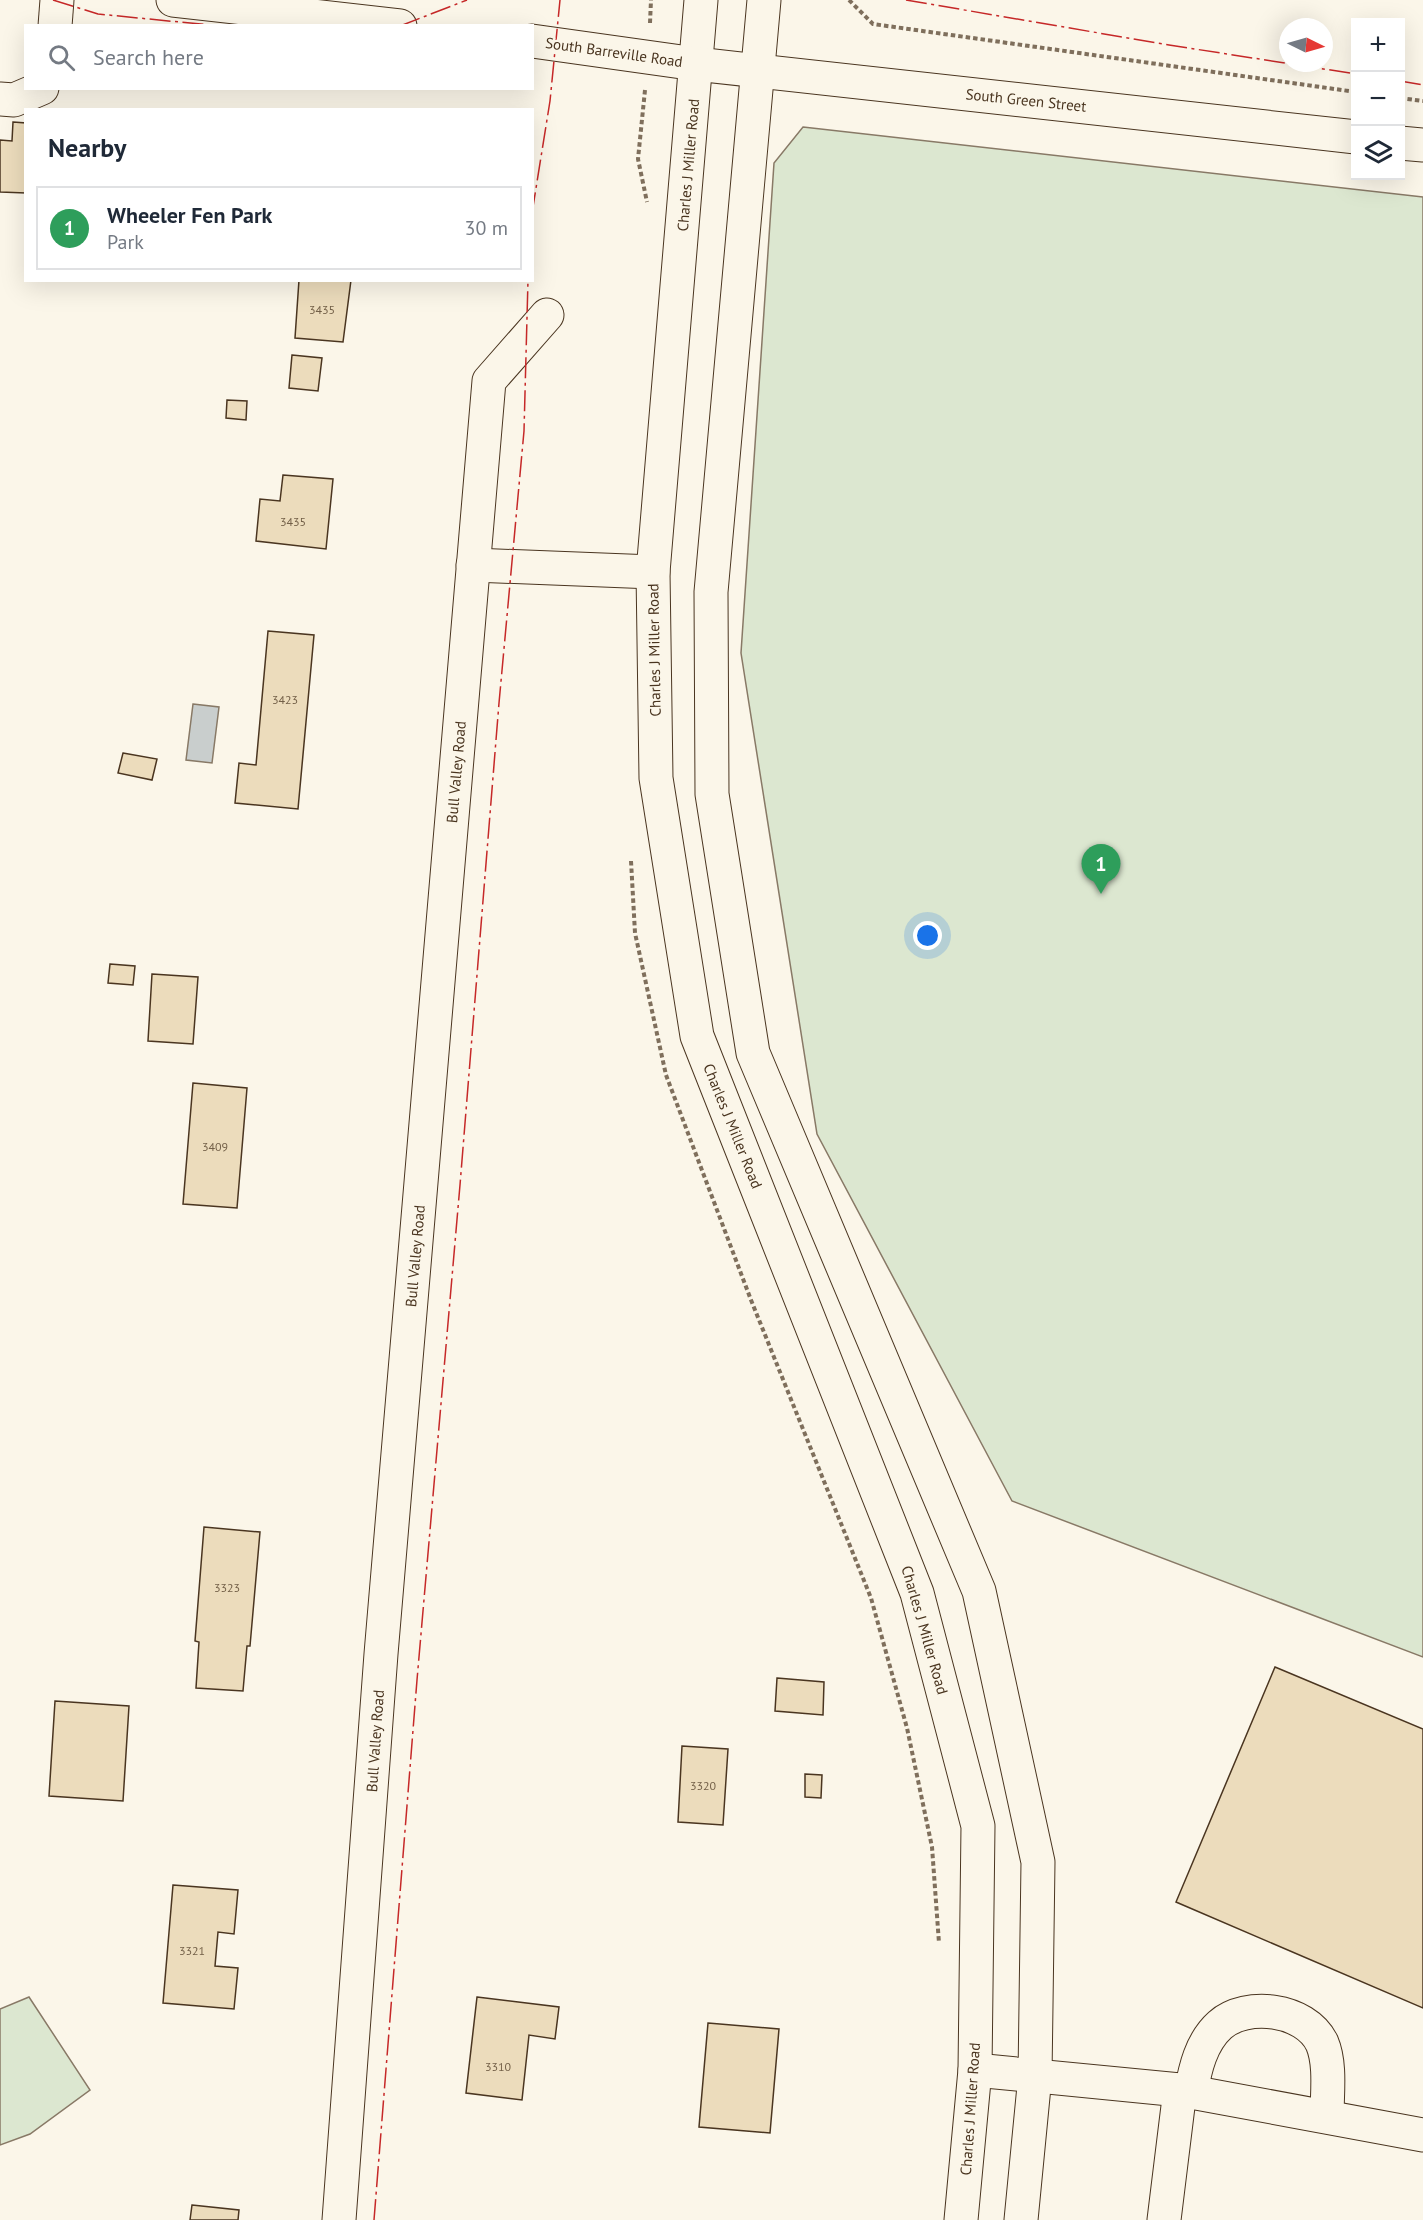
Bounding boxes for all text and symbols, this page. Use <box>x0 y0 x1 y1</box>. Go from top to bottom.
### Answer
north arrow <box>1279 18 1333 72</box>
map controls <box>1351 18 1405 180</box>
button: + <box>1351 18 1405 72</box>
search box <box>24 24 534 90</box>
street label: South Barreville Road <box>544 33 684 71</box>
icon: search <box>45 41 78 74</box>
text: Search here <box>93 43 204 71</box>
button: − <box>1351 72 1405 126</box>
street label: South Green Street <box>965 84 1087 116</box>
street label: Charles J Miller Road <box>673 98 703 232</box>
button: layers <box>1351 126 1405 180</box>
text: Nearby <box>48 131 126 164</box>
text: Wheeler Fen Park <box>107 201 272 229</box>
text: 1 <box>64 215 75 241</box>
text: 30 m <box>465 215 508 241</box>
text: Park <box>107 229 144 255</box>
house number: 3435 <box>309 302 335 317</box>
house number: 3435 <box>280 514 306 529</box>
street label: Charles J Miller Road <box>643 583 665 717</box>
house number: 3423 <box>272 692 298 707</box>
street label: Bull Valley Road <box>442 720 470 824</box>
pin: 1 <box>1082 844 1120 894</box>
your location <box>913 921 942 950</box>
street label: Charles J Miller Road <box>699 1061 767 1191</box>
house number: 3409 <box>202 1139 228 1154</box>
street label: Bull Valley Road <box>401 1204 429 1308</box>
street label: Charles J Miller Road <box>898 1563 952 1697</box>
house number: 3323 <box>214 1580 240 1595</box>
street label: Bull Valley Road <box>362 1689 388 1793</box>
house number: 3320 <box>690 1778 717 1793</box>
house number: 3321 <box>179 1943 205 1958</box>
street label: Charles J Miller Road <box>956 2042 984 2176</box>
house number: 3310 <box>485 2059 512 2074</box>

